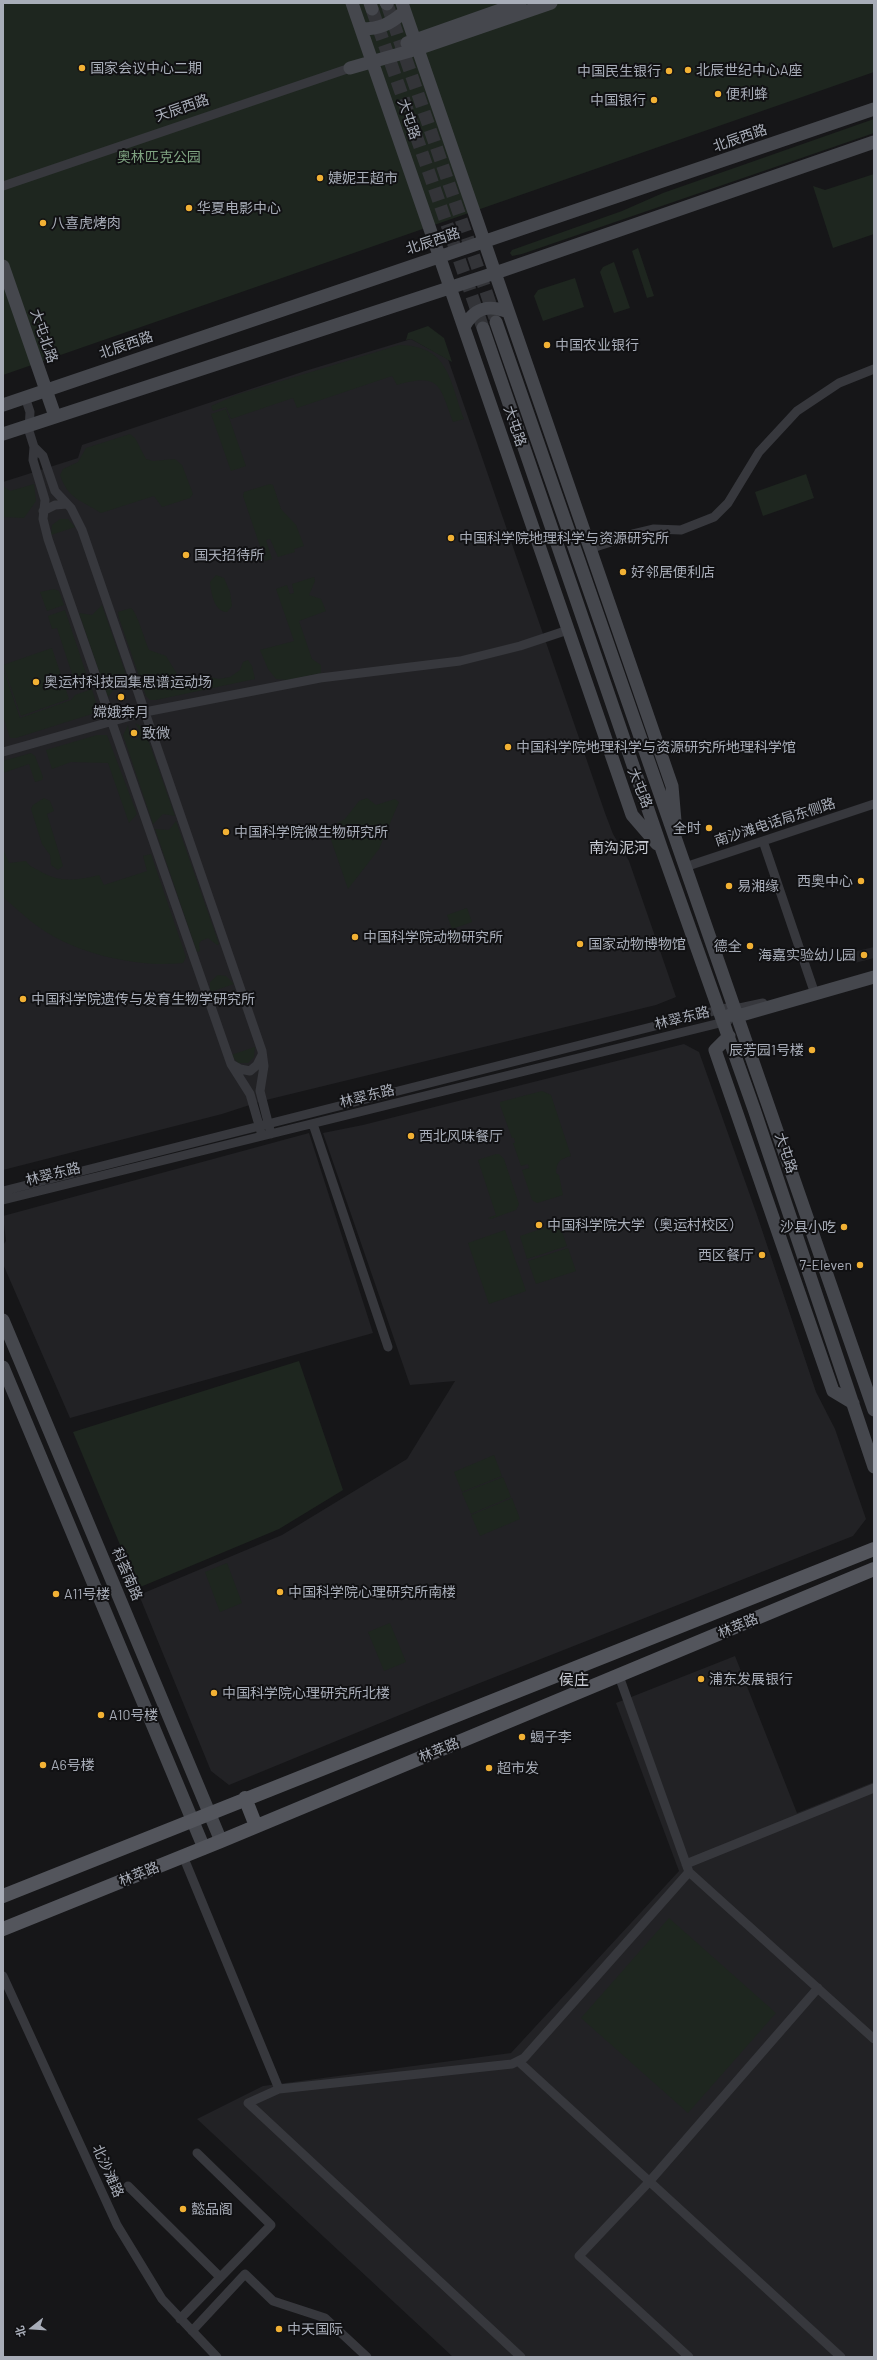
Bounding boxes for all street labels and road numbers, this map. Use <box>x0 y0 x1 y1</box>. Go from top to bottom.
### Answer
street label: 天辰西路 <box>153 91 211 125</box>
street label: 大屯路 <box>394 96 424 142</box>
street label: 北辰西路 <box>711 121 769 155</box>
street label: 北辰西路 <box>404 224 462 258</box>
street label: 大屯北路 <box>27 307 61 365</box>
street label: 北辰西路 <box>97 328 155 362</box>
street label: 大屯路 <box>500 403 530 449</box>
street label: 大屯路 <box>624 765 656 811</box>
street label: 南沙滩电话局东侧路 <box>712 795 838 849</box>
street label: 林翠东路 <box>653 1003 711 1033</box>
street label: 林翠东路 <box>338 1081 396 1111</box>
street label: 大屯路 <box>772 1130 800 1176</box>
street label: 林翠东路 <box>24 1159 82 1189</box>
street label: 科荟南路 <box>108 1545 146 1603</box>
street label: 林萃路 <box>715 1610 761 1642</box>
street label: 林萃路 <box>416 1734 462 1766</box>
street label: 林萃路 <box>116 1858 162 1890</box>
street label: 北沙滩路 <box>89 2142 127 2200</box>

